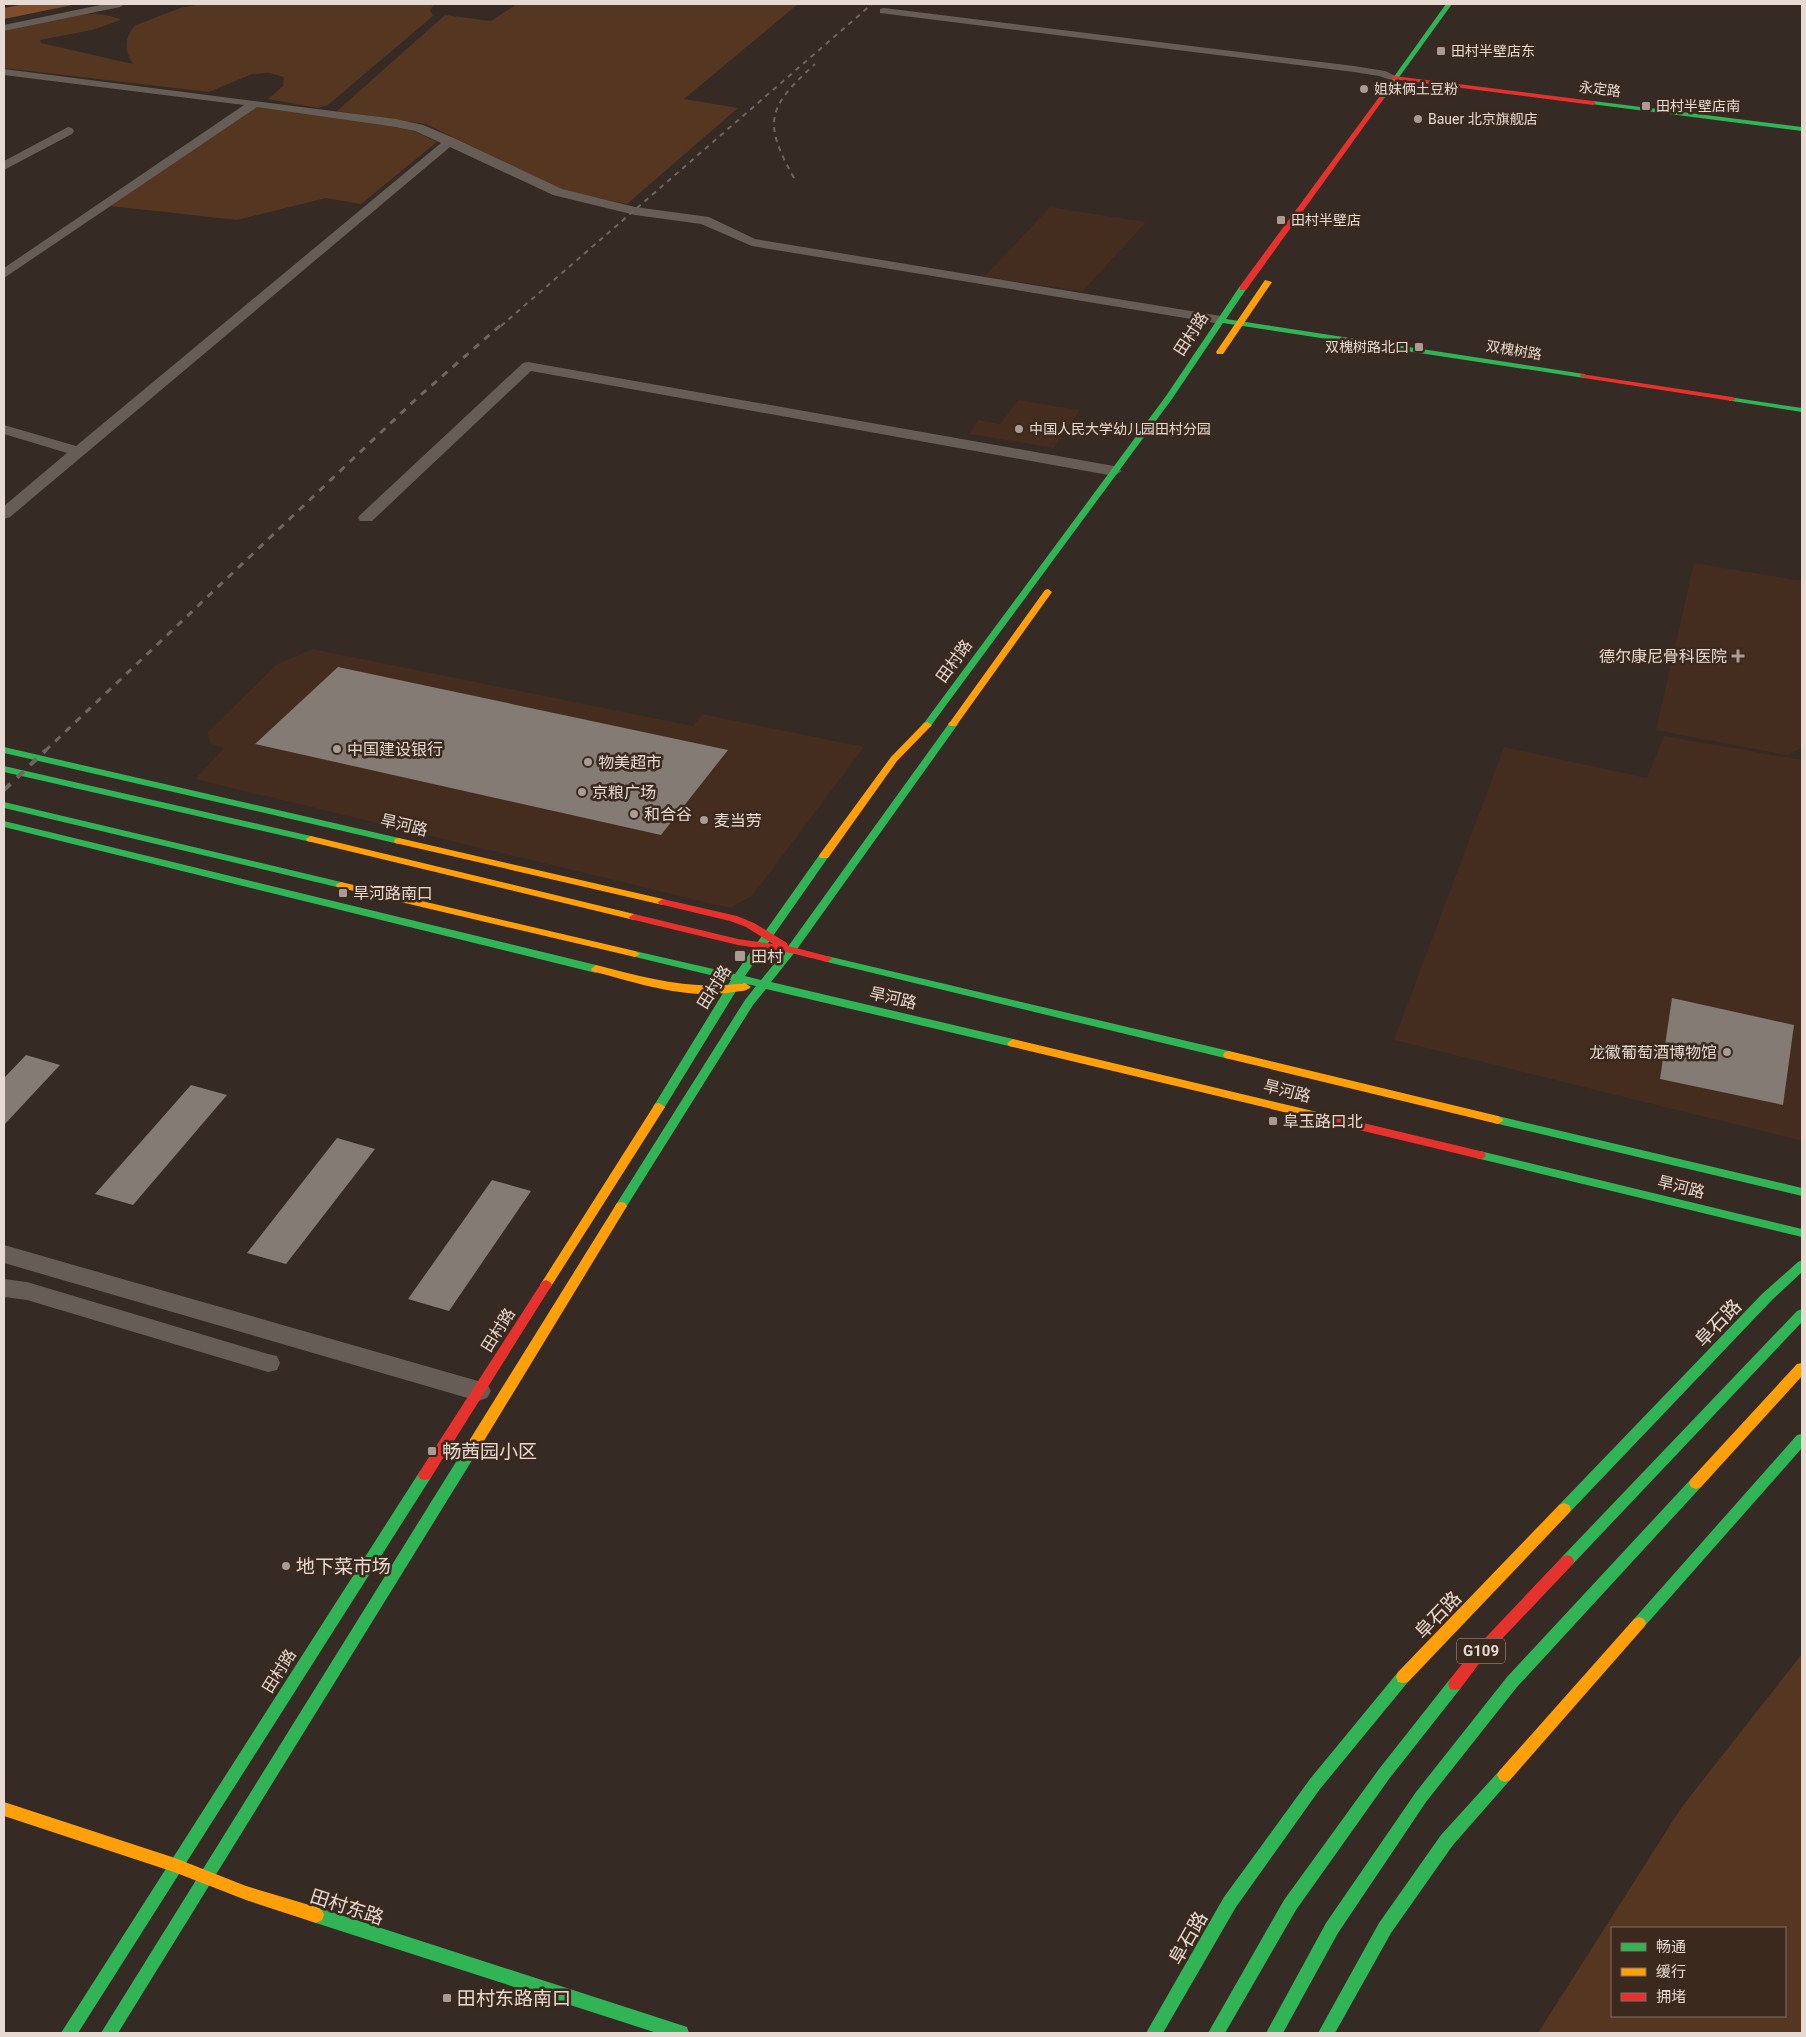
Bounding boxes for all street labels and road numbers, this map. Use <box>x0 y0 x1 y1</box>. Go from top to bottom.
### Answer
street label: 永定路 <box>1578 79 1622 99</box>
street label: 田村路 <box>1170 309 1212 359</box>
street label: 双槐树路 <box>1485 338 1543 362</box>
street label: 田村路 <box>932 636 976 686</box>
street label: 旱河路 <box>378 810 430 840</box>
street label: 田村路 <box>693 962 735 1012</box>
street label: 旱河路 <box>867 983 919 1013</box>
street label: 旱河路 <box>1261 1076 1313 1106</box>
street label: 旱河路 <box>1655 1172 1707 1202</box>
street label: 阜石路 <box>1690 1295 1746 1351</box>
street label: 田村路 <box>477 1305 519 1355</box>
street label: 阜石路 <box>1410 1587 1466 1643</box>
road number: G109 <box>1457 1638 1505 1664</box>
street label: 田村路 <box>258 1646 300 1696</box>
street label: 田村东路 <box>307 1884 387 1930</box>
street label: 阜石路 <box>1164 1908 1212 1968</box>

